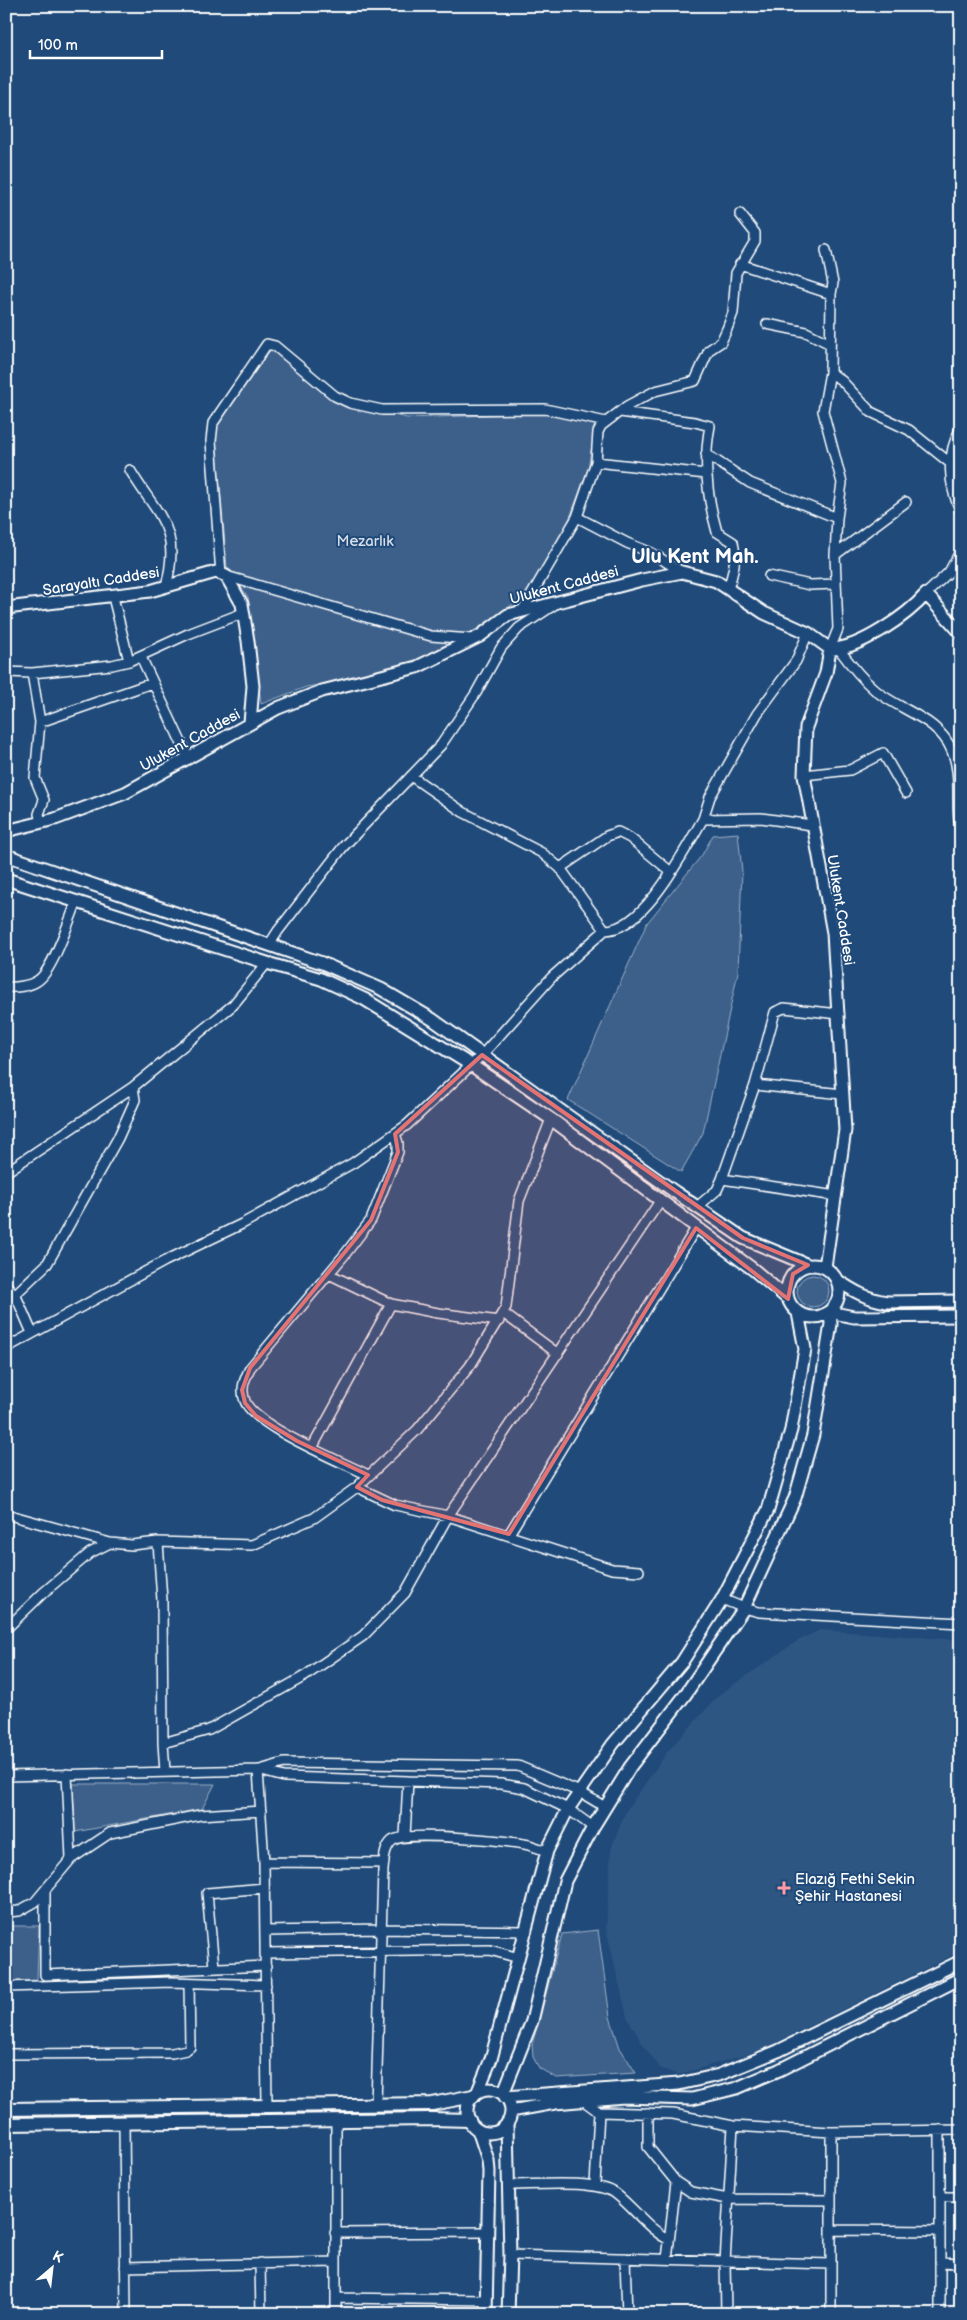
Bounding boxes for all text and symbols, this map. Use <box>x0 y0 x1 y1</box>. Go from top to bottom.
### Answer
scale bar <box>30 28 162 60</box>
text: 100 m <box>38 36 78 55</box>
park label: Mezarlık <box>337 532 394 551</box>
district label: Ulu Kent Mah. <box>631 545 759 569</box>
street label: Ulukent Caddesi <box>508 562 621 609</box>
street label: Sarayaltı Caddesi <box>41 563 161 600</box>
street label: Ulukent Caddesi <box>137 705 244 776</box>
street label: Ulukent Caddesi <box>822 853 859 967</box>
place label: Elazığ Fethi Sekin Şehir Hastanesi <box>795 1870 915 1906</box>
marker: Elazığ Fethi Sekin Şehir Hastanesi <box>777 1881 791 1895</box>
north arrow <box>28 2242 78 2292</box>
text: K <box>50 2247 66 2267</box>

